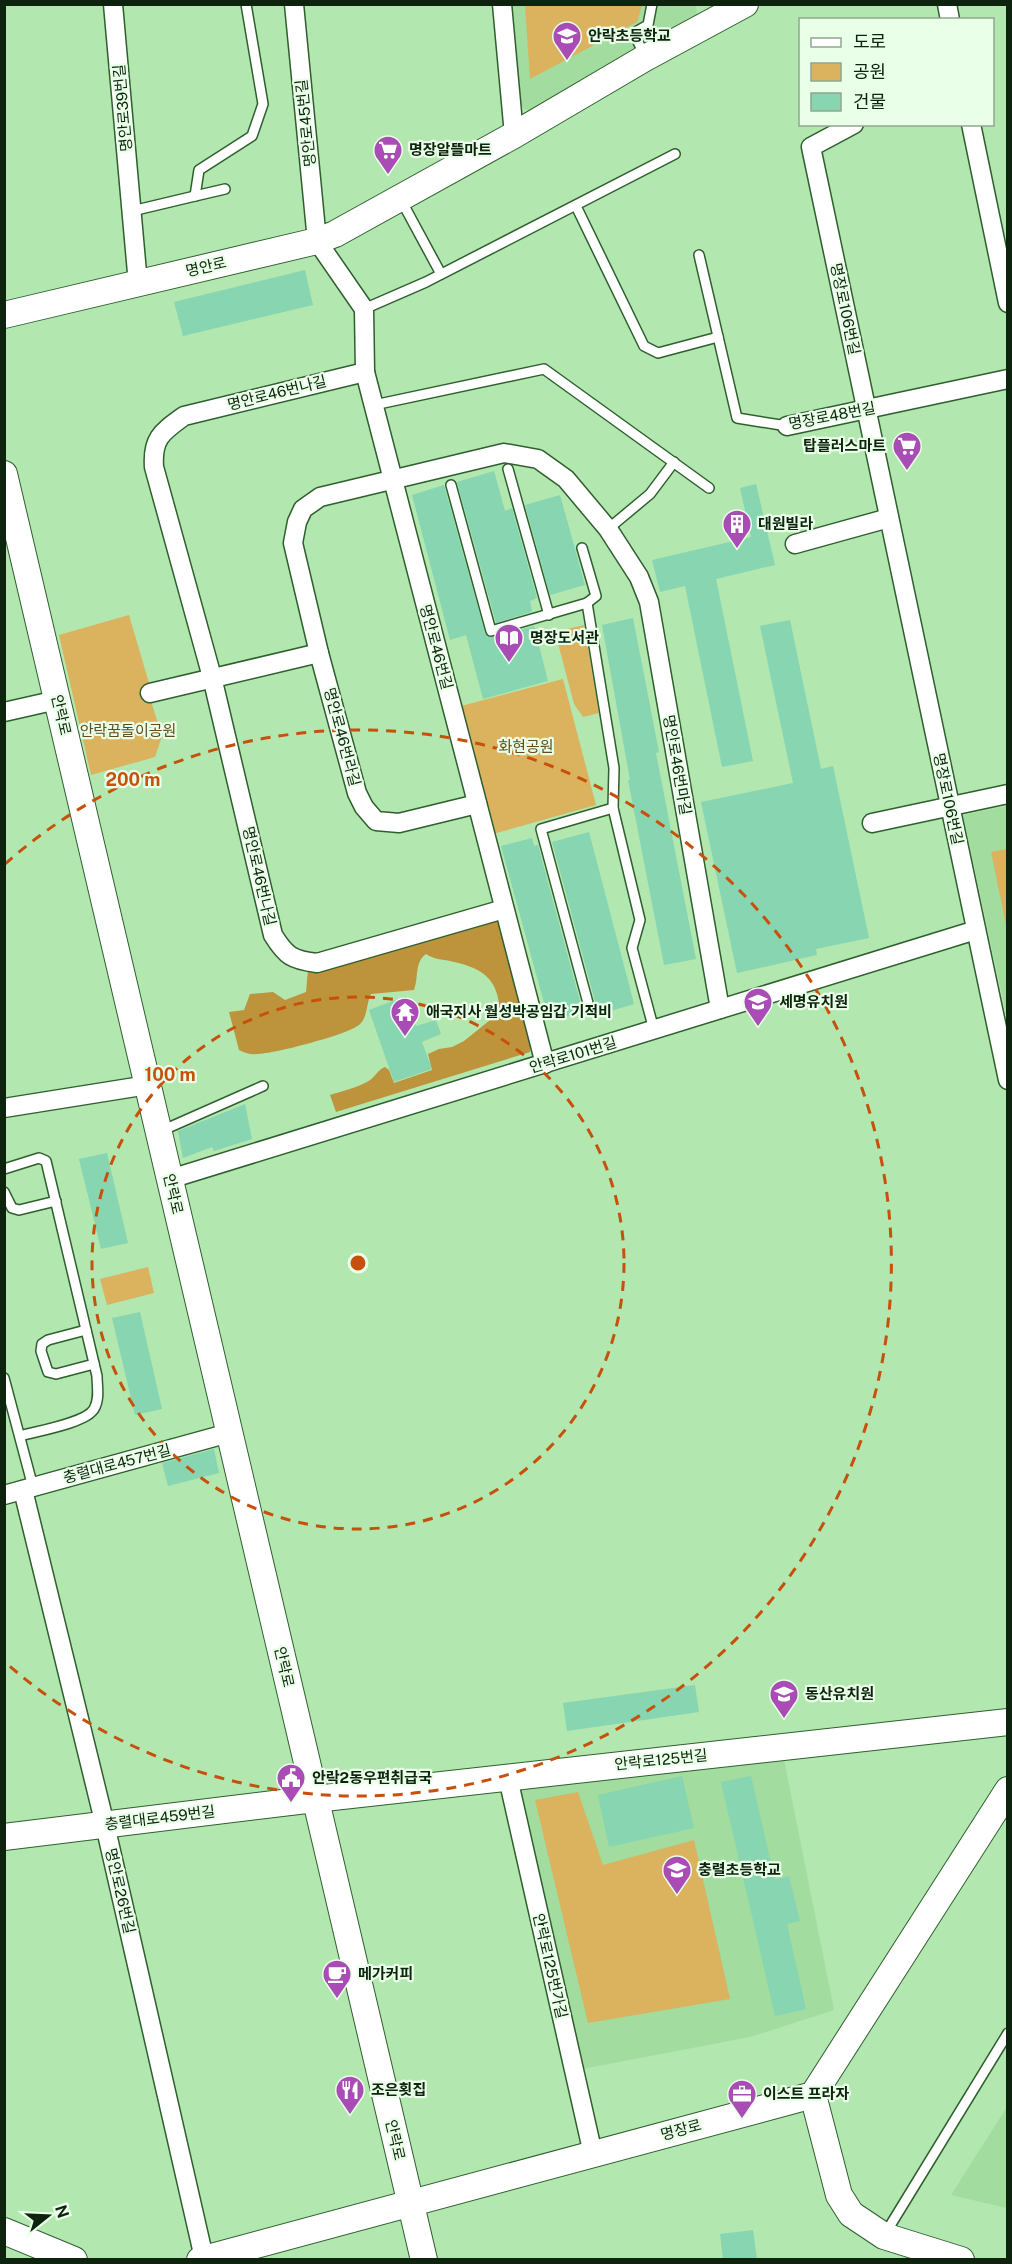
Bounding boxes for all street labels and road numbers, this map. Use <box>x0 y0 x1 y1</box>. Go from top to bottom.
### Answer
street label: 명안로39번길 <box>110 64 135 152</box>
street label: 명안로45번길 <box>292 78 319 168</box>
street label: 명안로 <box>184 254 228 279</box>
street label: 명장로106번길 <box>827 261 864 356</box>
street label: 명안로46번나길 <box>226 372 328 413</box>
street label: 명장로48번길 <box>787 399 877 432</box>
street label: 명안로46번길 <box>417 602 456 691</box>
street label: 명안로46번라길 <box>321 686 364 788</box>
street label: 안락로 <box>49 693 74 737</box>
street label: 명안로46번마길 <box>660 713 695 816</box>
street label: 명장로106번길 <box>930 751 967 846</box>
street label: 명안로46번나길 <box>240 824 279 927</box>
street label: 안락로101번길 <box>527 1033 619 1076</box>
street label: 안락로 <box>161 1172 186 1216</box>
street label: 충렬대로457번길 <box>61 1441 173 1486</box>
street label: 안락로 <box>272 1645 297 1689</box>
street label: 안락로125번길 <box>613 1746 708 1773</box>
street label: 충렬대로459번길 <box>104 1802 216 1833</box>
street label: 명안로26번길 <box>102 1846 139 1935</box>
street label: 안락로125번가길 <box>530 1912 571 2020</box>
street label: 명장로 <box>659 2116 703 2143</box>
street label: 안락로 <box>383 2118 408 2162</box>

